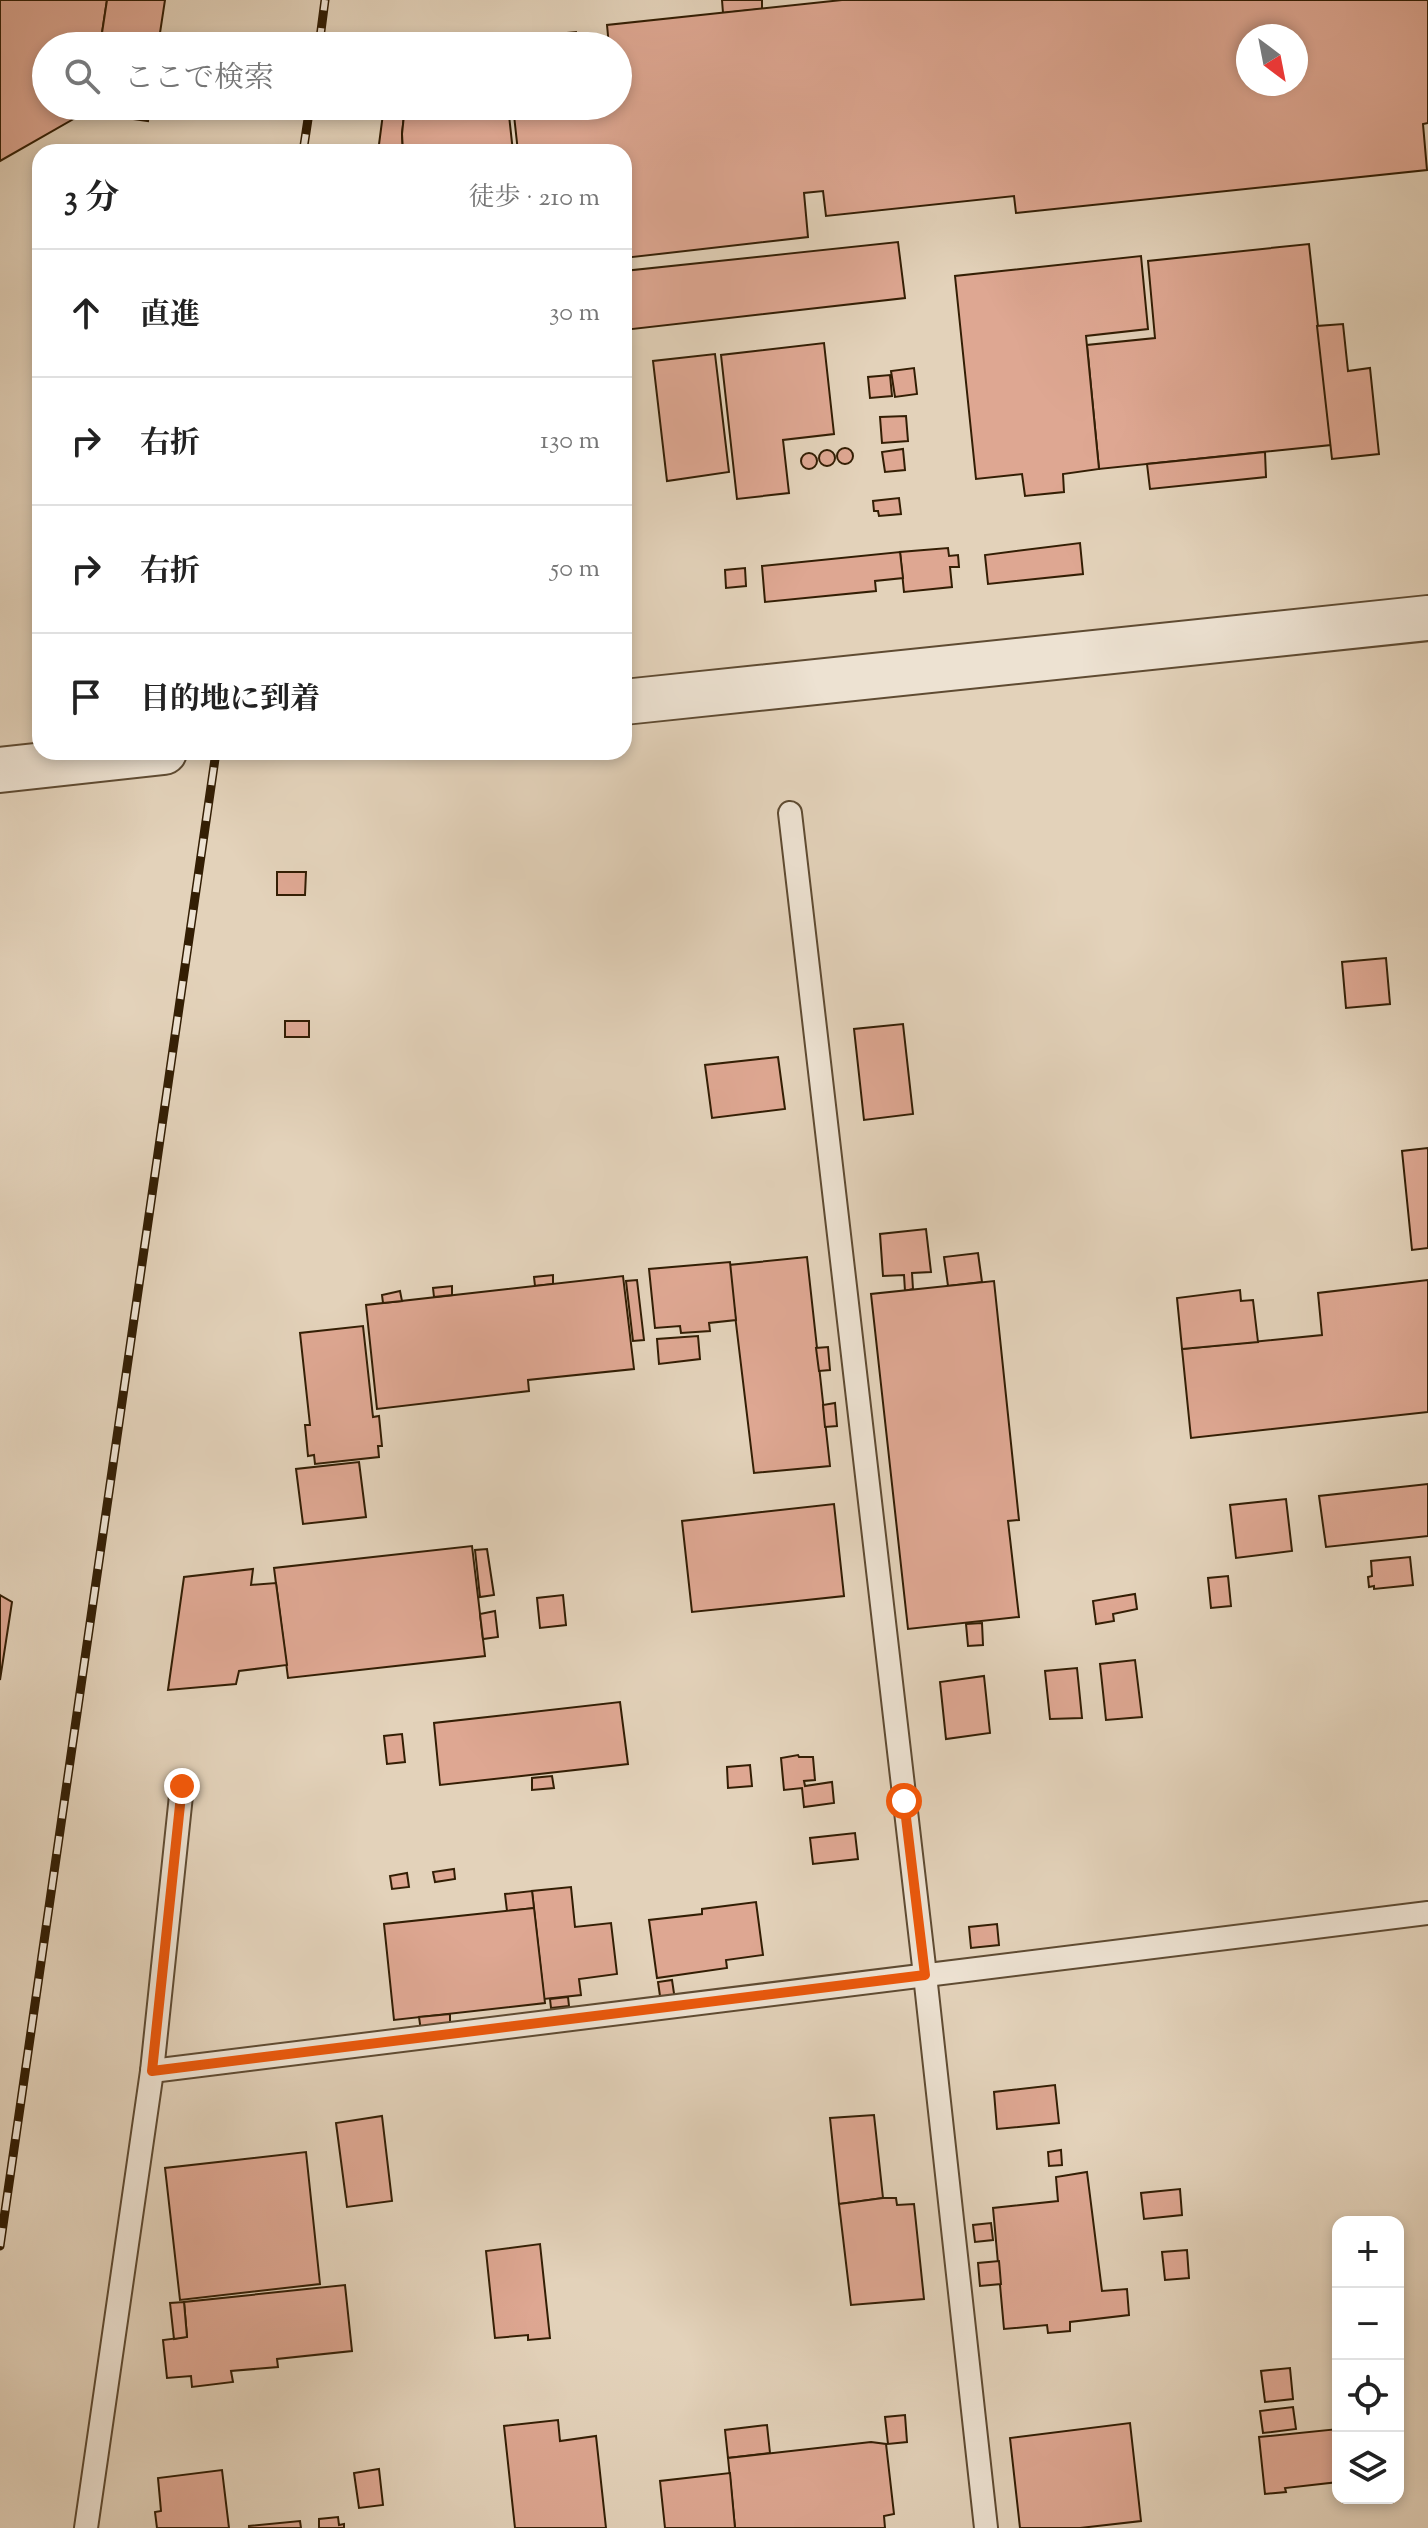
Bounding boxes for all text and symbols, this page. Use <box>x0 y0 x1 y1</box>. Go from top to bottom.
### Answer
north arrow <box>1236 24 1308 96</box>
search box <box>32 32 632 120</box>
icon: search <box>60 54 104 98</box>
text: ここで検索 <box>124 58 274 101</box>
text: 3 分 <box>64 175 119 224</box>
text: 徒歩 · 210 m <box>469 180 600 217</box>
icon: ahead <box>64 291 108 335</box>
text: 直進 <box>140 295 200 338</box>
text: 30 m <box>549 295 600 332</box>
icon: right <box>64 419 108 463</box>
text: 右折 <box>140 423 200 466</box>
text: 130 m <box>540 423 600 460</box>
icon: right <box>64 547 108 591</box>
text: 右折 <box>140 551 200 594</box>
text: 50 m <box>550 551 600 588</box>
icon: arrive <box>64 675 108 719</box>
text: 目的地に到着 <box>140 679 320 722</box>
route end <box>164 1768 200 1804</box>
route start <box>886 1783 922 1819</box>
map controls <box>1332 2216 1404 2504</box>
button: + <box>1332 2216 1404 2288</box>
button: − <box>1332 2288 1404 2360</box>
button: locate <box>1332 2360 1404 2432</box>
button: layers <box>1332 2432 1404 2504</box>

